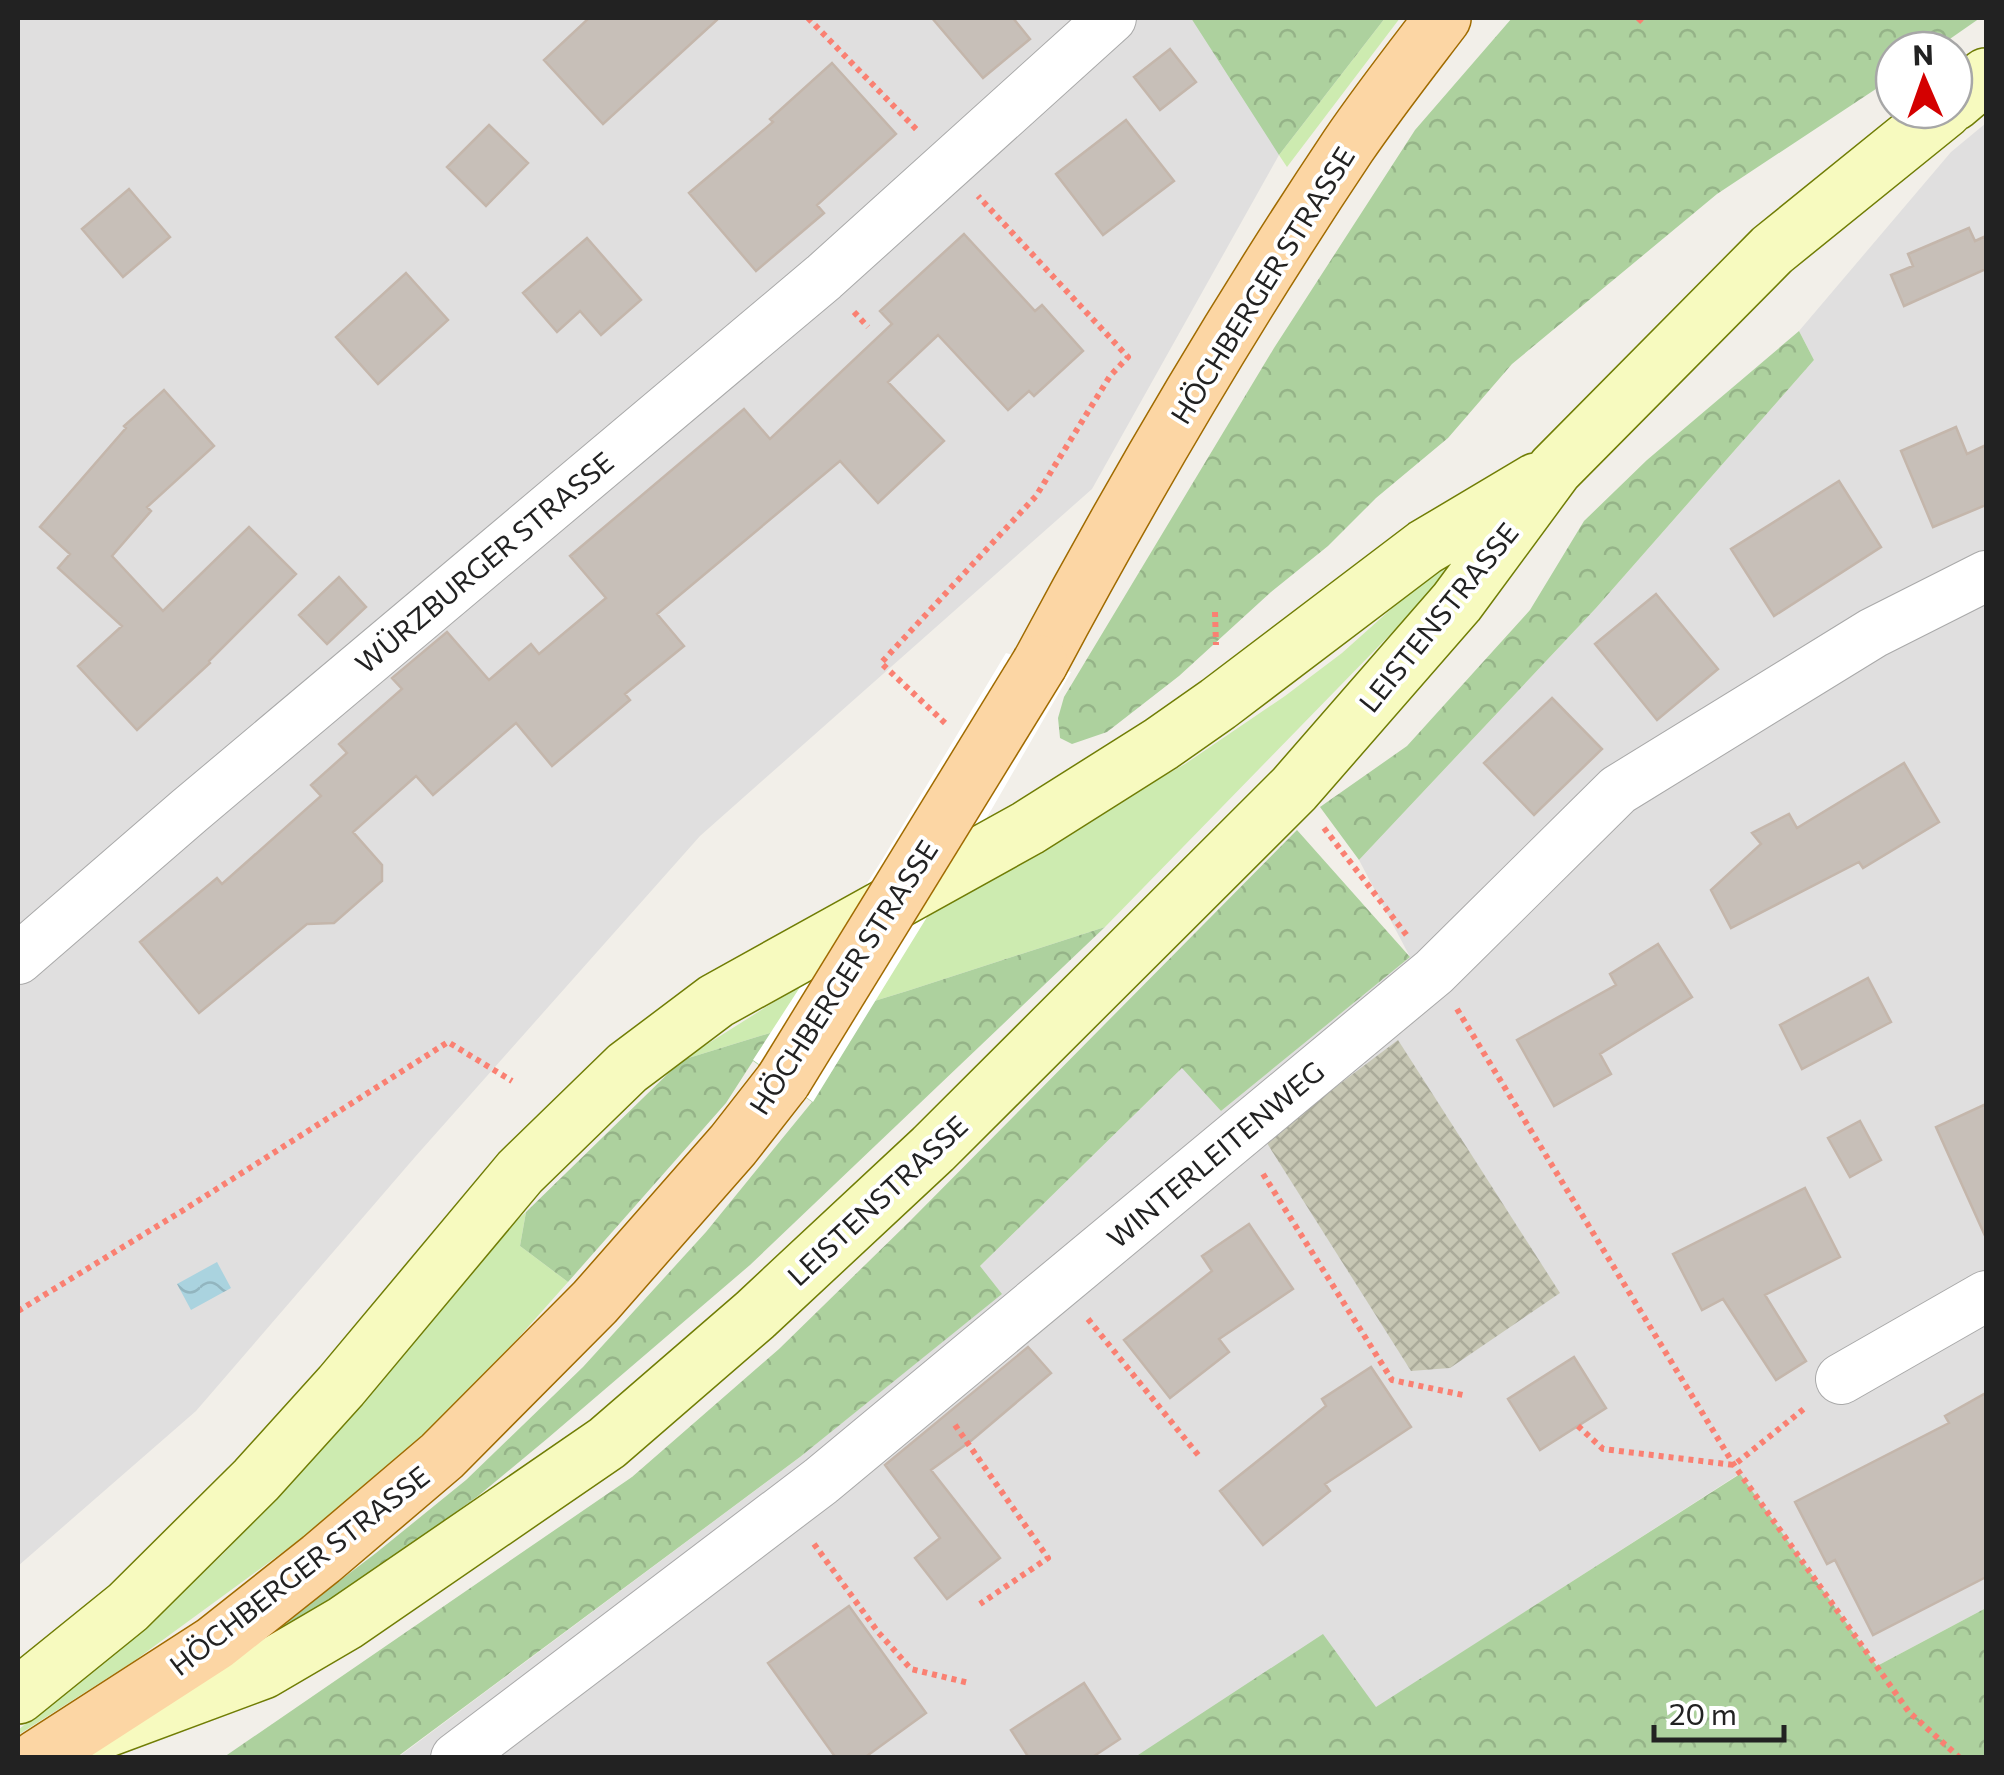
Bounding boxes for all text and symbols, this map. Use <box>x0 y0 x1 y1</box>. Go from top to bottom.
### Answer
north arrow <box>1874 30 1974 130</box>
text: N <box>1912 37 1934 71</box>
street label: HÖCHBERGER STRASSE <box>1163 140 1361 430</box>
street label: WÜRZBURGER STRASSE <box>348 444 620 680</box>
street label: LEISTENSTRASSE <box>1351 515 1525 719</box>
street label: HÖCHBERGER STRASSE <box>742 834 944 1120</box>
street label: WINTERLEITENWEG <box>1100 1053 1330 1255</box>
street label: LEISTENSTRASSE <box>780 1108 974 1292</box>
street label: HÖCHBERGER STRASSE <box>163 1458 435 1682</box>
scale bar <box>1654 1680 1784 1742</box>
text: 20 m <box>1669 1694 1737 1731</box>

